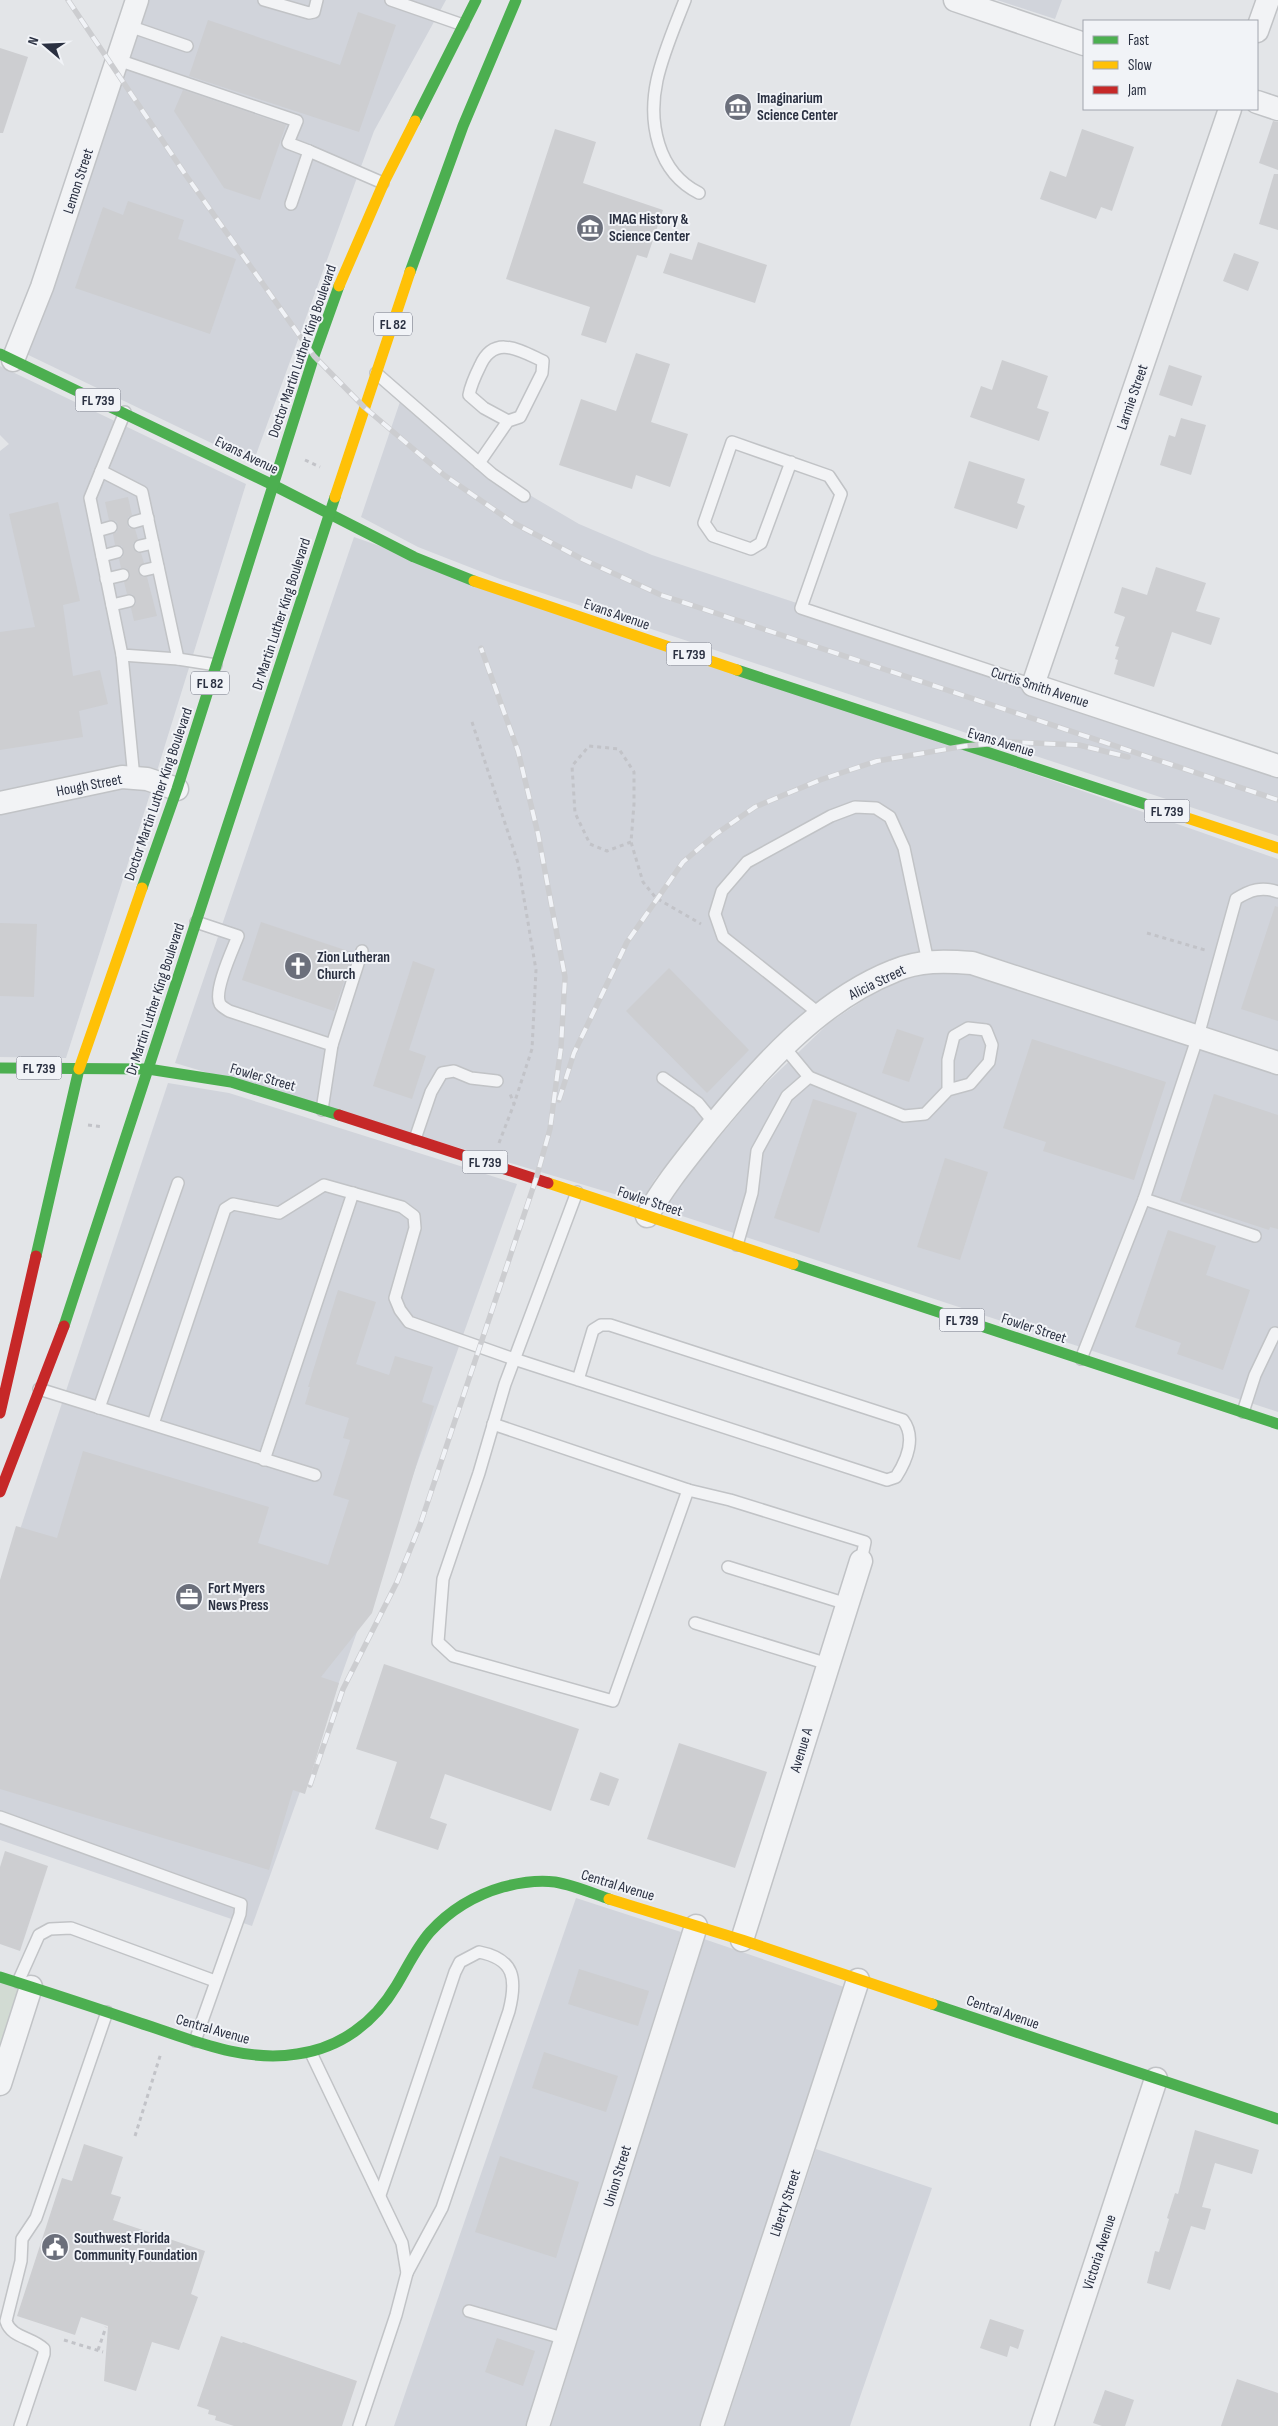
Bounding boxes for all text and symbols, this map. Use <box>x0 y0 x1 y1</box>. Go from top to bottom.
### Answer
north arrow <box>20 20 70 70</box>
legend <box>1083 20 1258 110</box>
text: Fast <box>1128 31 1150 50</box>
text: N <box>24 35 42 47</box>
text: Slow <box>1128 56 1152 75</box>
text: Jam <box>1127 81 1146 100</box>
place label: Imaginarium Science Center <box>757 89 838 125</box>
museum icon: Imaginarium Science Center <box>723 92 753 122</box>
street label: Lemon Street <box>59 146 98 216</box>
place label: IMAG History & Science Center <box>609 210 690 246</box>
museum icon: IMAG History & Science Center <box>575 213 605 243</box>
street label: Doctor Martin Luther King Boulevard <box>264 262 341 440</box>
road number: FL 82 <box>374 312 412 336</box>
street label: Larmie Street <box>1112 361 1153 432</box>
road number: FL 739 <box>76 388 120 412</box>
street label: Evans Avenue <box>212 432 282 479</box>
street label: Dr Martin Luther King Boulevard <box>248 536 315 693</box>
street label: Evans Avenue <box>581 594 652 635</box>
road number: FL 739 <box>666 642 712 666</box>
street label: Curtis Smith Avenue <box>988 663 1091 712</box>
road number: FL 82 <box>191 671 229 694</box>
street label: Doctor Martin Luther King Boulevard <box>120 705 197 883</box>
street label: Evans Avenue <box>965 723 1036 762</box>
street label: Hough Street <box>55 770 124 801</box>
road number: FL 739 <box>1144 799 1190 822</box>
street label: Dr Martin Luther King Boulevard <box>122 921 189 1078</box>
place label: Zion Lutheran Church <box>317 948 390 984</box>
church icon: Zion Lutheran Church <box>283 951 313 981</box>
street label: Alicia Street <box>845 960 909 1005</box>
road number: FL 739 <box>16 1056 62 1080</box>
street label: Fowler Street <box>228 1059 298 1096</box>
road number: FL 739 <box>462 1150 508 1174</box>
street label: Fowler Street <box>615 1182 685 1221</box>
road number: FL 739 <box>940 1308 984 1332</box>
street label: Fowler Street <box>999 1309 1069 1348</box>
place label: Fort Myers News Press <box>208 1579 269 1615</box>
office icon: Fort Myers News Press <box>174 1582 204 1612</box>
street label: Avenue A <box>785 1725 817 1776</box>
street label: Central Avenue <box>579 1865 657 1906</box>
street label: Central Avenue <box>964 1991 1042 2034</box>
street label: Central Avenue <box>174 2010 252 2049</box>
street label: Union Street <box>599 2143 636 2209</box>
street label: Liberty Street <box>766 2167 805 2239</box>
street label: Victoria Avenue <box>1078 2212 1121 2292</box>
place label: Southwest Florida Community Foundation <box>74 2229 198 2265</box>
public building icon: Southwest Florida Community Foundation <box>40 2232 70 2262</box>

